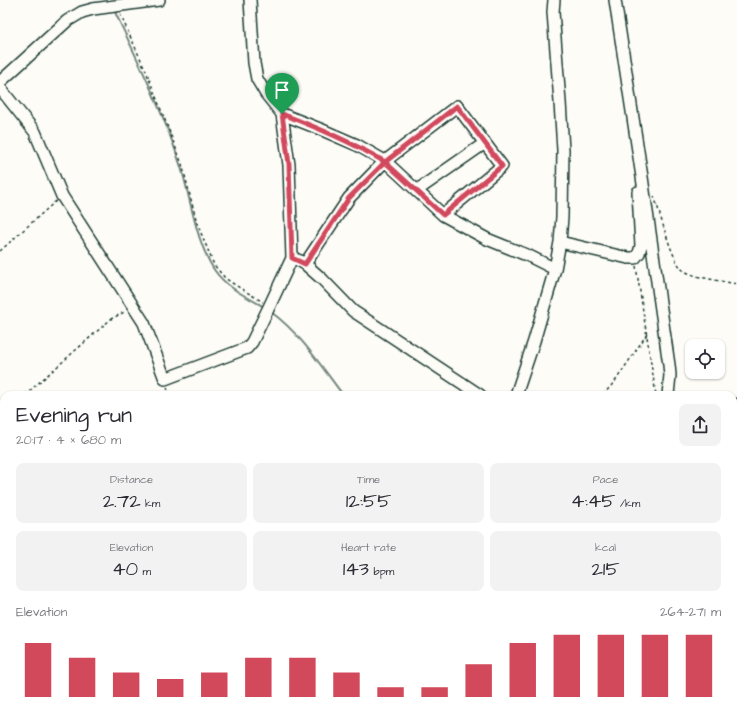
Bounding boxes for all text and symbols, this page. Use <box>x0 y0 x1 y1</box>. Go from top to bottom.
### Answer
pin <box>265 73 299 114</box>
icon: arrive <box>271 79 293 101</box>
map controls <box>685 339 725 379</box>
button: locate <box>685 339 725 379</box>
text: Evening run <box>16 400 132 431</box>
button: share <box>679 404 721 446</box>
text: 20:17 · 4 × 680 m <box>16 431 121 449</box>
text: Distance <box>110 472 153 487</box>
text: Time <box>357 472 380 487</box>
text: Pace <box>593 472 618 487</box>
text: 2.72 <box>103 487 141 515</box>
text: 12:55 <box>346 487 391 515</box>
text: 4:45 <box>571 487 616 515</box>
text: km <box>141 496 160 511</box>
text: /km <box>616 496 640 511</box>
text: Elevation <box>110 540 153 555</box>
text: Heart rate <box>341 540 396 555</box>
text: kcal <box>595 540 616 555</box>
text: 40 <box>112 555 138 583</box>
text: 143 <box>343 555 369 583</box>
text: 215 <box>591 555 620 583</box>
text: m <box>138 564 151 579</box>
text: bpm <box>369 564 394 579</box>
text: Elevation <box>16 603 67 621</box>
text: 264–271 m <box>660 603 721 621</box>

